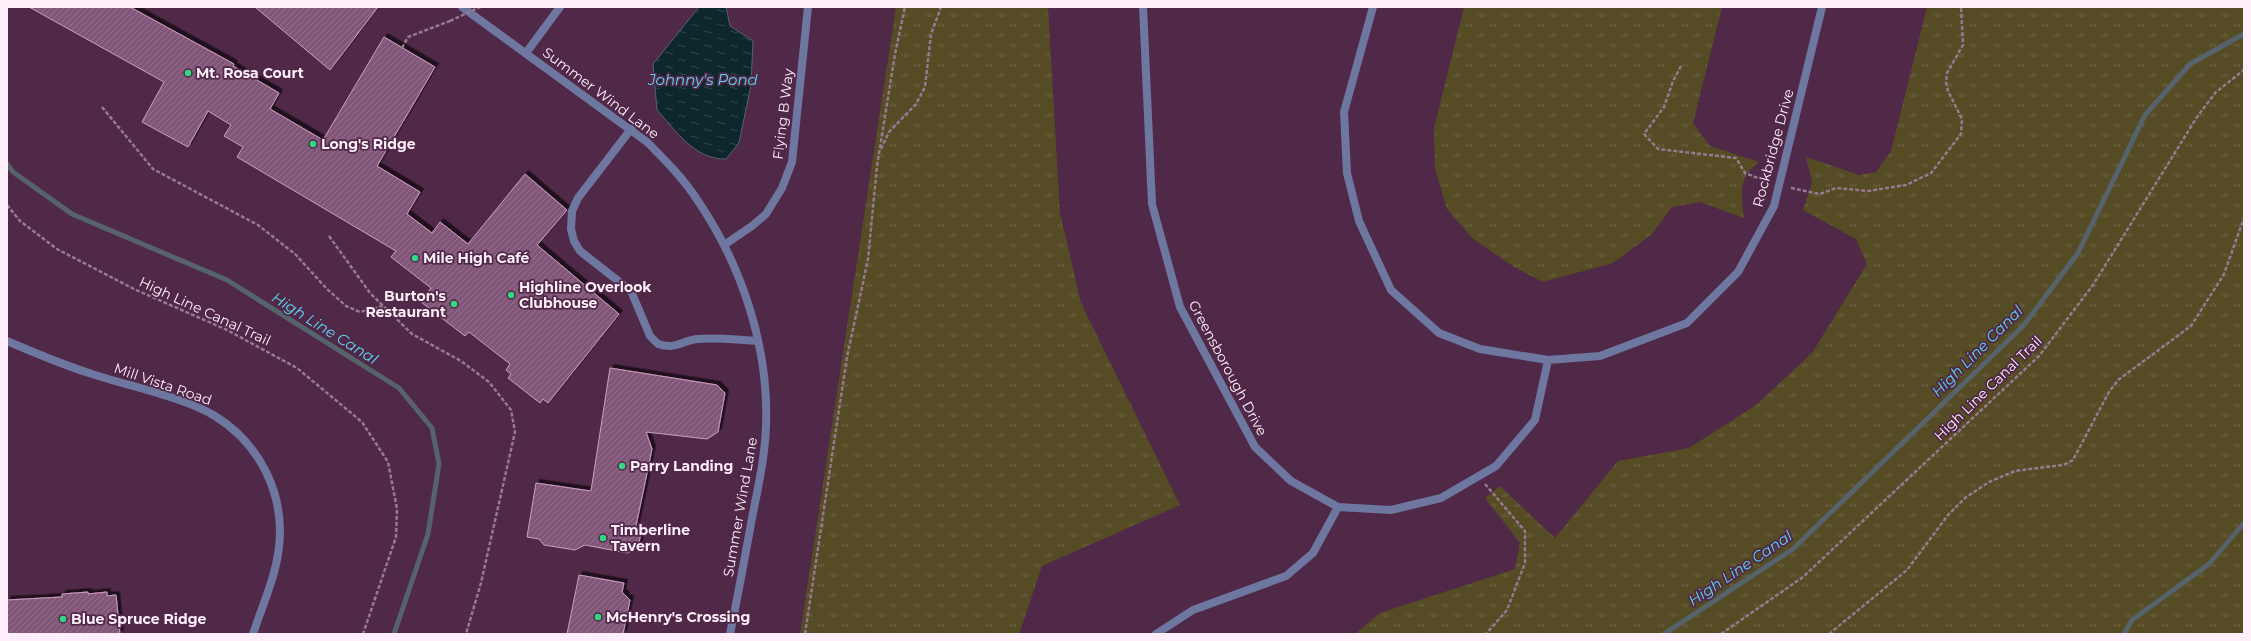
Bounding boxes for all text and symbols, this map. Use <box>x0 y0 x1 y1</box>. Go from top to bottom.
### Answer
street label: Summer Wind Lane <box>539 43 663 143</box>
place label: Mt. Rosa Court <box>196 64 304 82</box>
street label: Flying B Way <box>769 67 798 160</box>
marker: Mt. Rosa Court <box>183 68 193 78</box>
water label: Johnny's Pond <box>647 70 759 89</box>
street label: Rockbridge Drive <box>1749 87 1797 209</box>
place label: Long's Ridge <box>321 135 416 153</box>
marker: Long's Ridge <box>308 139 318 149</box>
place label: Mile High Café <box>423 249 530 267</box>
marker: Mile High Café <box>410 253 420 263</box>
street label: High Line Canal Trail <box>136 273 274 349</box>
place label: Highline Overlook Clubhouse <box>519 278 652 312</box>
place label: Burton's Restaurant <box>365 287 447 321</box>
water label: High Line Canal <box>268 288 382 368</box>
marker: Highline Overlook Clubhouse <box>506 290 516 300</box>
street label: Greensborough Drive <box>1185 297 1271 439</box>
marker: Burton's Restaurant <box>449 299 459 309</box>
water label: High Line Canal <box>1927 301 2027 401</box>
street label: High Line Canal Trail <box>1930 332 2046 444</box>
street label: Mill Vista Road <box>112 359 214 409</box>
street label: Summer Wind Lane <box>719 436 761 578</box>
place label: Parry Landing <box>630 457 733 475</box>
marker: Parry Landing <box>617 461 627 471</box>
place label: Timberline Tavern <box>611 521 690 555</box>
water label: High Line Canal <box>1684 526 1796 610</box>
marker: Timberline Tavern <box>598 533 608 543</box>
place label: McHenry's Crossing <box>606 608 750 626</box>
place label: Blue Spruce Ridge <box>71 610 207 628</box>
marker: McHenry's Crossing <box>593 612 603 622</box>
marker: Blue Spruce Ridge <box>58 614 68 624</box>

